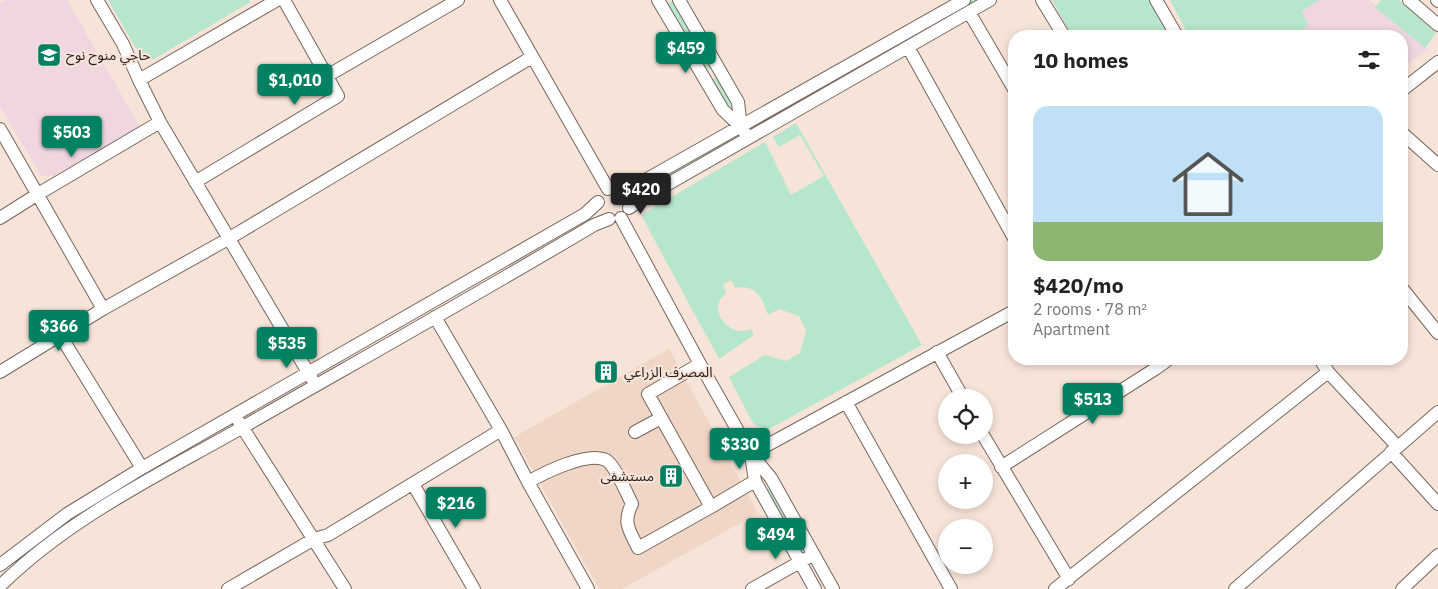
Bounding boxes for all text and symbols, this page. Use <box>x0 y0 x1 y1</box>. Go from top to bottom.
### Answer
pin: $459 <box>656 32 716 74</box>
text: $459 <box>667 38 705 58</box>
school or university icon: حاجي منوح نوح <box>36 42 62 68</box>
place label: حاجي منوح نوح <box>66 46 151 66</box>
text: 10 homes <box>1033 46 1129 74</box>
icon: filters <box>1355 46 1383 74</box>
pin: $1,010 <box>254 64 336 106</box>
text: $1,010 <box>269 70 321 90</box>
pin: $503 <box>42 116 102 158</box>
text: $503 <box>53 122 91 142</box>
icon: home <box>1163 139 1253 229</box>
pin: $420 <box>611 172 671 215</box>
text: $420 <box>622 179 660 199</box>
text: $420/mo <box>1033 271 1124 299</box>
text: 2 rooms · 78 m² <box>1033 299 1147 319</box>
pin: $366 <box>29 310 89 352</box>
text: $366 <box>40 316 78 336</box>
text: Apartment <box>1033 319 1110 339</box>
pin: $535 <box>257 326 317 369</box>
text: $535 <box>268 333 306 353</box>
building icon: المصرف الزراعي <box>593 359 619 385</box>
place label: المصرف الزراعي <box>624 363 713 383</box>
pin: $513 <box>1063 382 1123 425</box>
map controls <box>938 389 993 574</box>
button: locate <box>938 389 993 444</box>
text: $513 <box>1074 389 1112 409</box>
pin: $330 <box>710 428 770 470</box>
text: $330 <box>721 434 759 454</box>
button: + <box>938 454 993 509</box>
building icon: مستشفى <box>658 463 684 489</box>
place label: مستشفى <box>600 467 654 485</box>
pin: $216 <box>426 486 486 529</box>
text: $216 <box>437 493 475 513</box>
pin: $494 <box>746 518 806 560</box>
button: − <box>938 519 993 574</box>
text: $494 <box>757 524 795 544</box>

